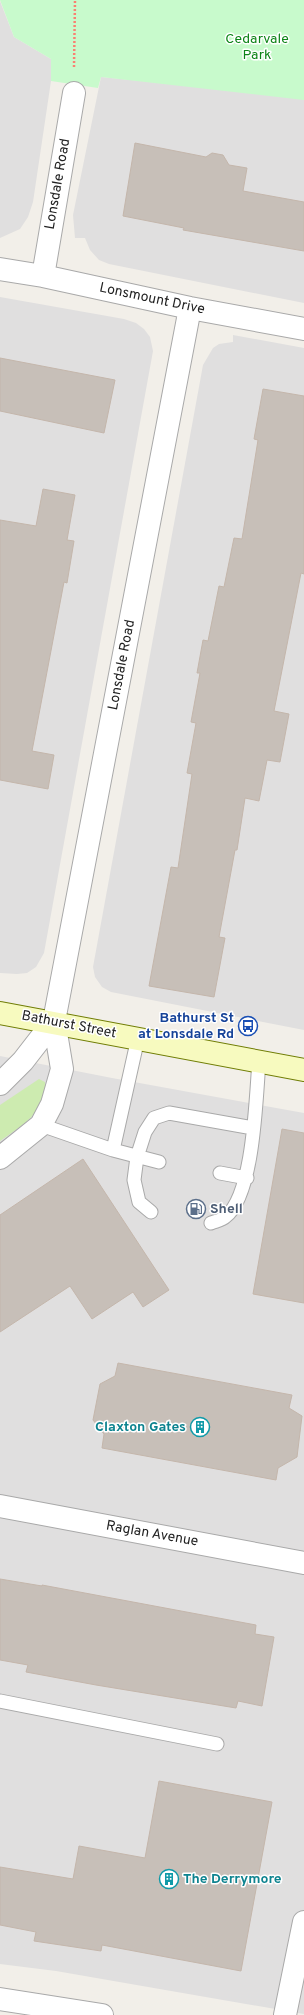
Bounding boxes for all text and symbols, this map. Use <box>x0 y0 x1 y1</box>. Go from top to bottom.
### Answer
park label: Cedarvale Park <box>225 31 289 64</box>
street label: Lonsdale Road <box>42 137 74 231</box>
street label: Lonsmount Drive <box>98 280 206 318</box>
street label: Lonsdale Road <box>105 618 139 712</box>
street label: Bathurst Street <box>20 1007 118 1043</box>
place label: Bathurst St at Lonsdale Rd <box>138 1010 234 1043</box>
bus stop icon: Bathurst St at Lonsdale Rd <box>237 1015 259 1037</box>
fuel station icon: Shell <box>185 1198 207 1220</box>
place label: Shell <box>210 1201 243 1218</box>
building icon: Claxton Gates <box>189 1416 211 1438</box>
place label: Claxton Gates <box>95 1419 186 1436</box>
street label: Raglan Avenue <box>105 1518 199 1550</box>
building icon: The Derrymore <box>158 1868 180 1890</box>
place label: The Derrymore <box>183 1871 282 1888</box>

